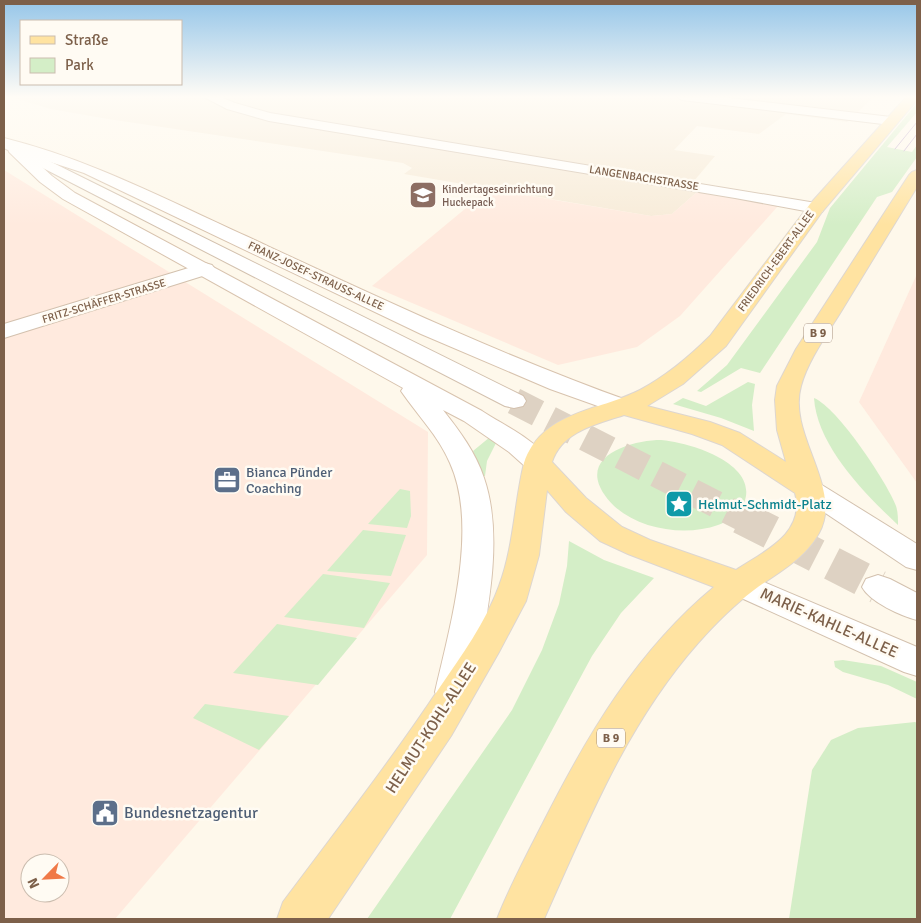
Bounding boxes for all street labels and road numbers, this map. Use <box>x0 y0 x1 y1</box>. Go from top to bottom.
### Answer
street label: LANGENBACHSTRASSE <box>588 163 700 193</box>
street label: FRIEDRICH-EBERT-ALLEE <box>735 208 817 314</box>
street label: FRANZ-JOSEF-STRAUSS-ALLEE <box>246 239 386 313</box>
street label: FRITZ-SCHÄFFER-STRASSE <box>40 275 167 326</box>
road number: B 9 <box>804 323 832 342</box>
street label: MARIE-KAHLE-ALLEE <box>757 584 901 662</box>
street label: HELMUT-KOHL-ALLEE <box>381 659 481 797</box>
road number: B 9 <box>597 728 625 748</box>

